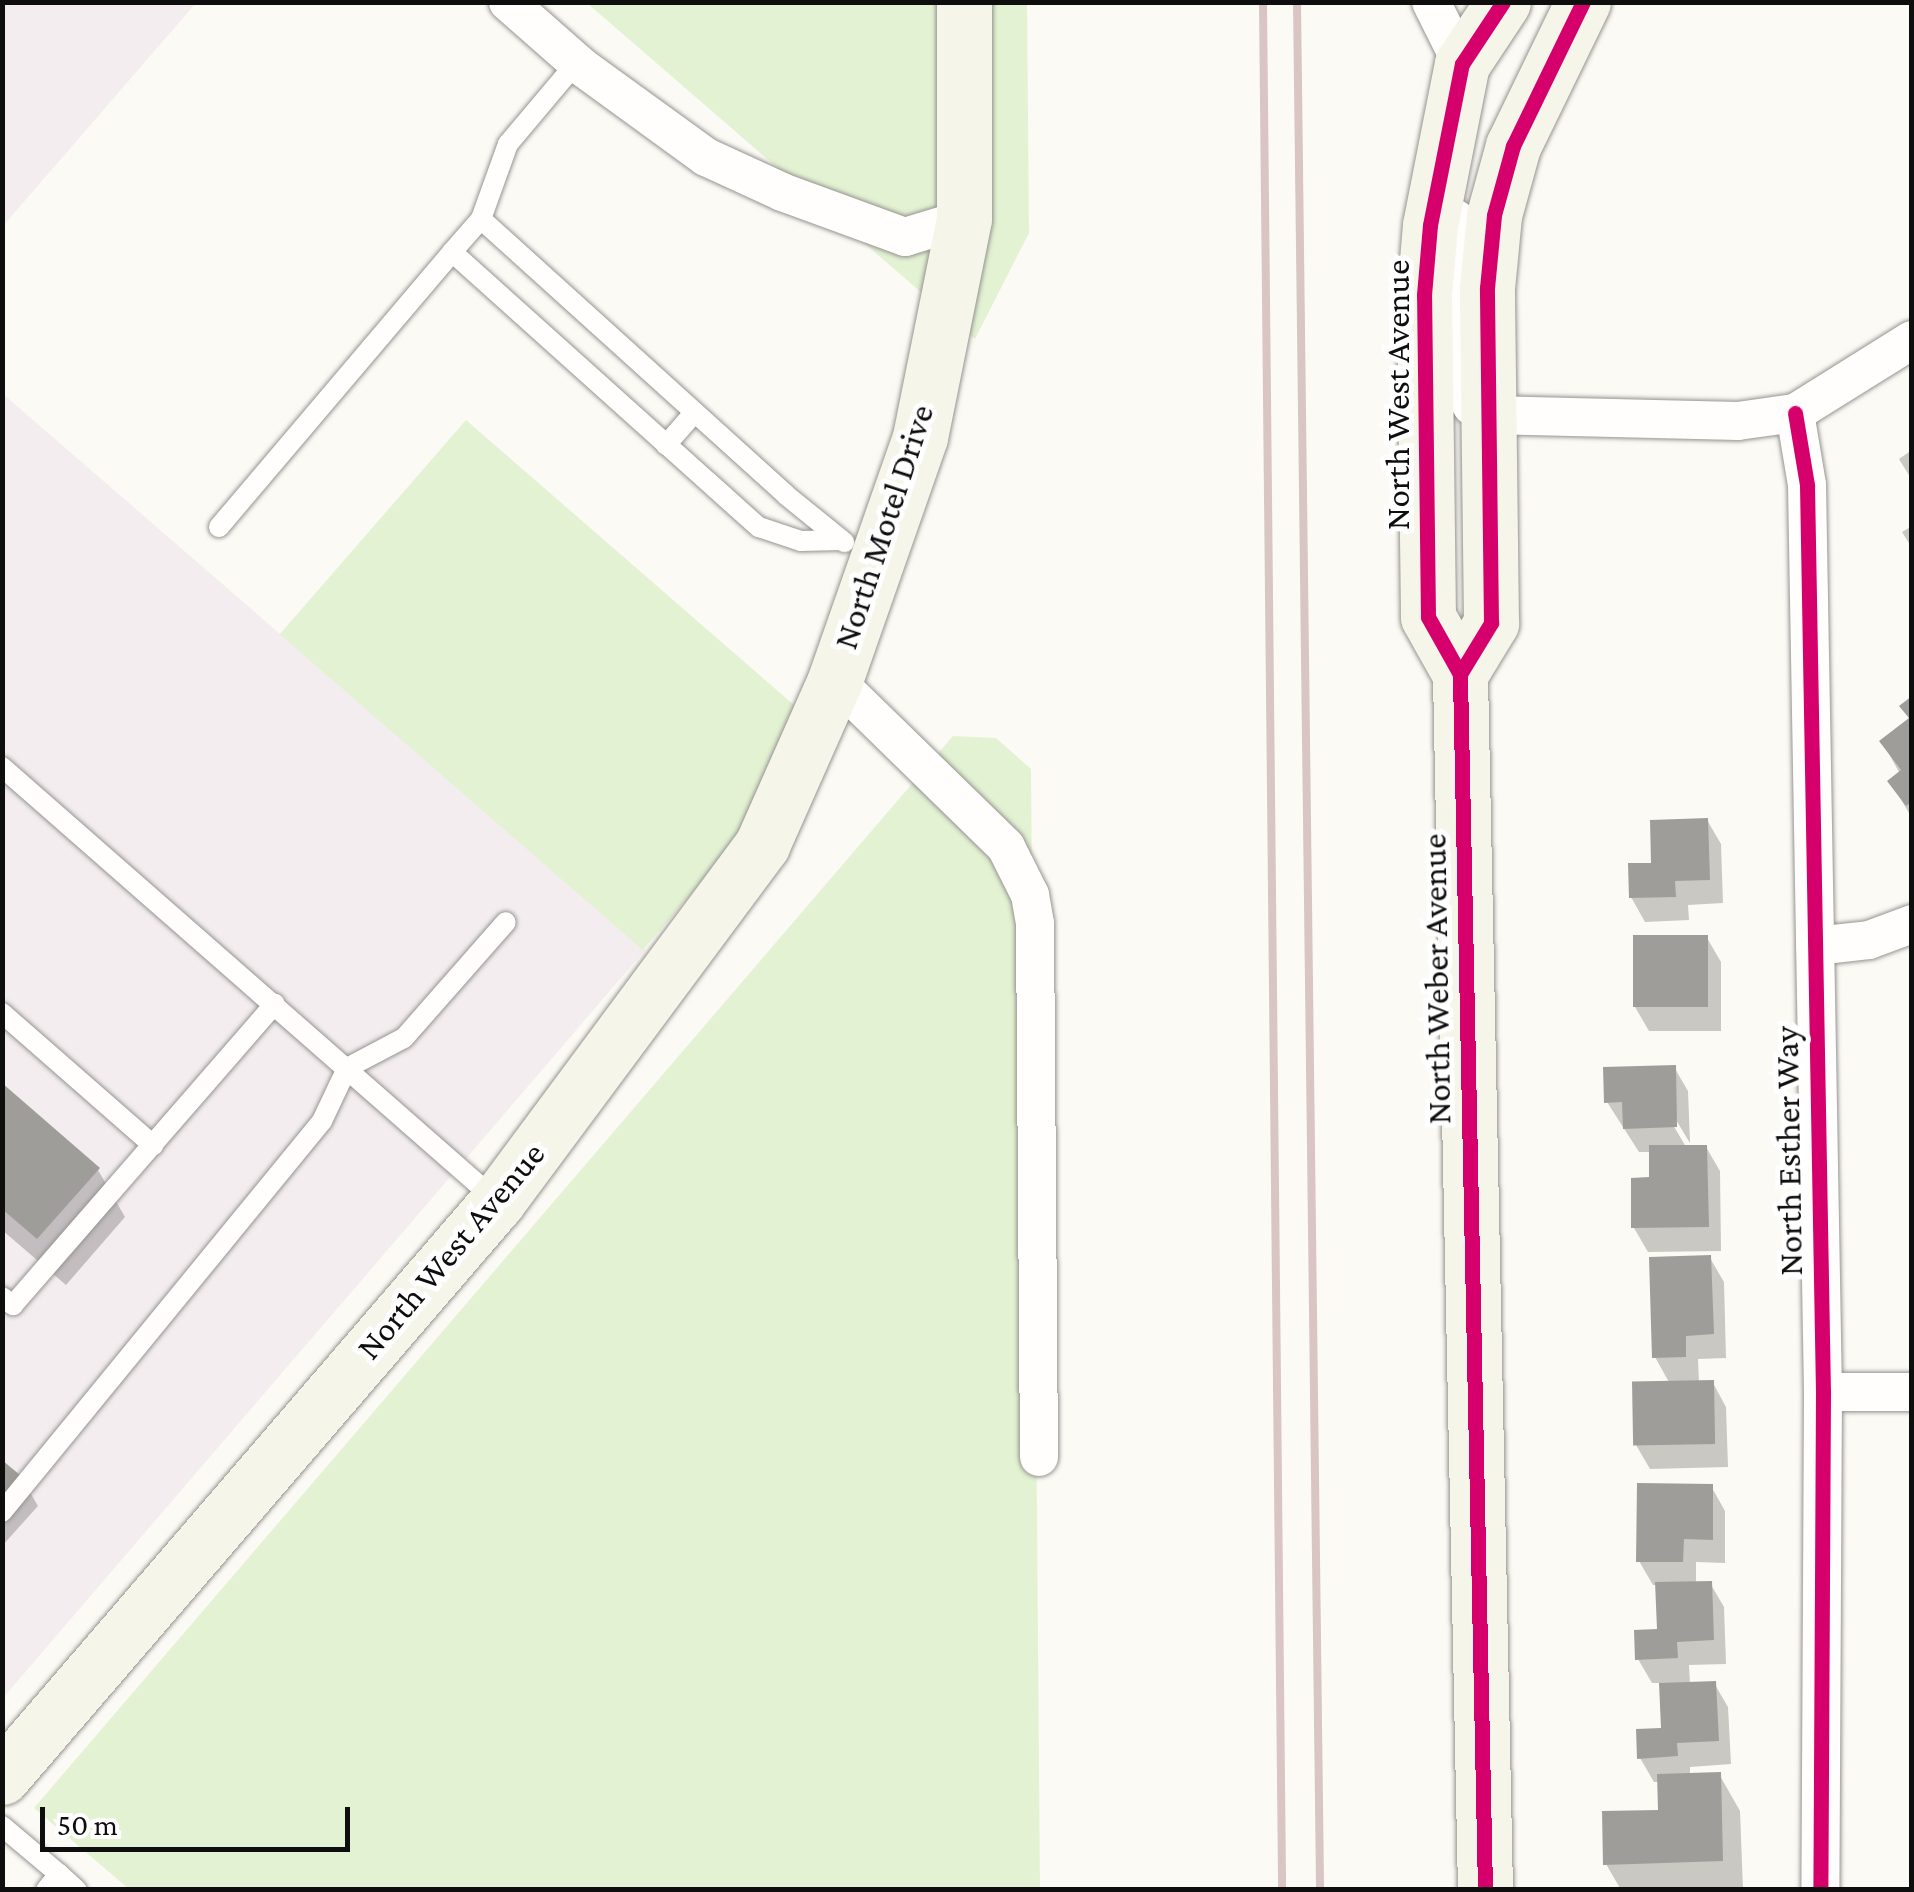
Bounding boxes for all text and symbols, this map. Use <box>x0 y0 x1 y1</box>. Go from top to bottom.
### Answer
street label: North West Avenue <box>1377 260 1419 530</box>
street label: North Motel Drive <box>825 399 943 655</box>
street label: North Weber Avenue <box>1413 833 1461 1125</box>
street label: North Esther Way <box>1766 1026 1812 1276</box>
street label: North West Avenue <box>348 1134 554 1368</box>
scale bar <box>45 1787 355 1849</box>
text: 50 m <box>57 1808 118 1841</box>

